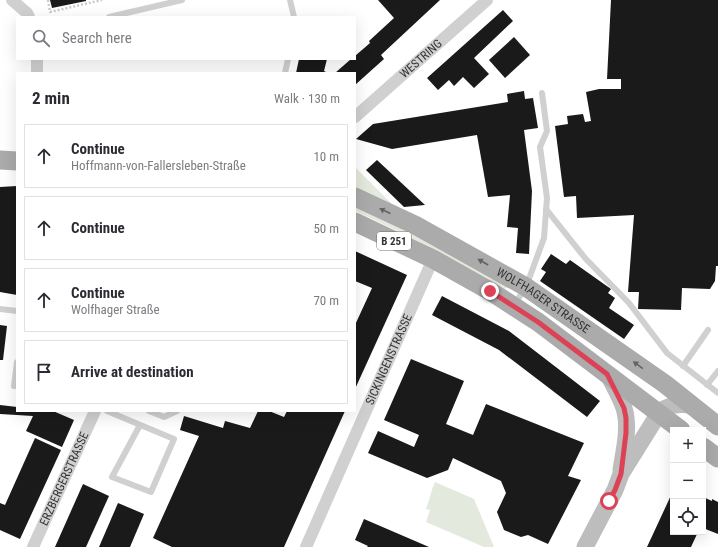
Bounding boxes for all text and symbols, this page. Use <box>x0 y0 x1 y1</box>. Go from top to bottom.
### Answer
search box <box>16 16 356 60</box>
icon: search <box>30 27 52 49</box>
text: Search here <box>62 29 132 47</box>
street label: WESTRING <box>397 36 445 81</box>
text: 2 min <box>32 88 70 108</box>
text: Walk · 130 m <box>274 91 340 106</box>
text: Continue <box>71 140 125 158</box>
icon: ahead <box>33 145 55 167</box>
text: 10 m <box>313 149 339 164</box>
text: Hoffmann-von-Fallersleben-Straße <box>71 158 246 173</box>
one-way arrow <box>379 208 391 214</box>
icon: ahead <box>33 217 55 239</box>
text: Continue <box>71 219 125 237</box>
text: 50 m <box>313 221 339 236</box>
road number: B 251 <box>377 232 411 250</box>
one-way arrow <box>477 259 489 266</box>
street label: WOLFHAGER STRASSE <box>494 265 592 336</box>
route end <box>481 282 499 300</box>
text: Continue <box>71 284 125 302</box>
icon: ahead <box>33 289 55 311</box>
text: 70 m <box>313 293 339 308</box>
text: Wolfhager Straße <box>71 302 160 317</box>
street label: SICKINGENSTRASSE <box>363 312 415 407</box>
icon: arrive <box>33 361 55 383</box>
one-way arrow <box>632 361 643 369</box>
text: Arrive at destination <box>71 363 194 381</box>
map controls <box>670 427 706 535</box>
button: + <box>670 427 706 463</box>
street label: ERZBERGERSTRASSE <box>37 430 91 528</box>
button: − <box>670 463 706 499</box>
route start <box>600 492 618 510</box>
button: locate <box>670 499 706 535</box>

